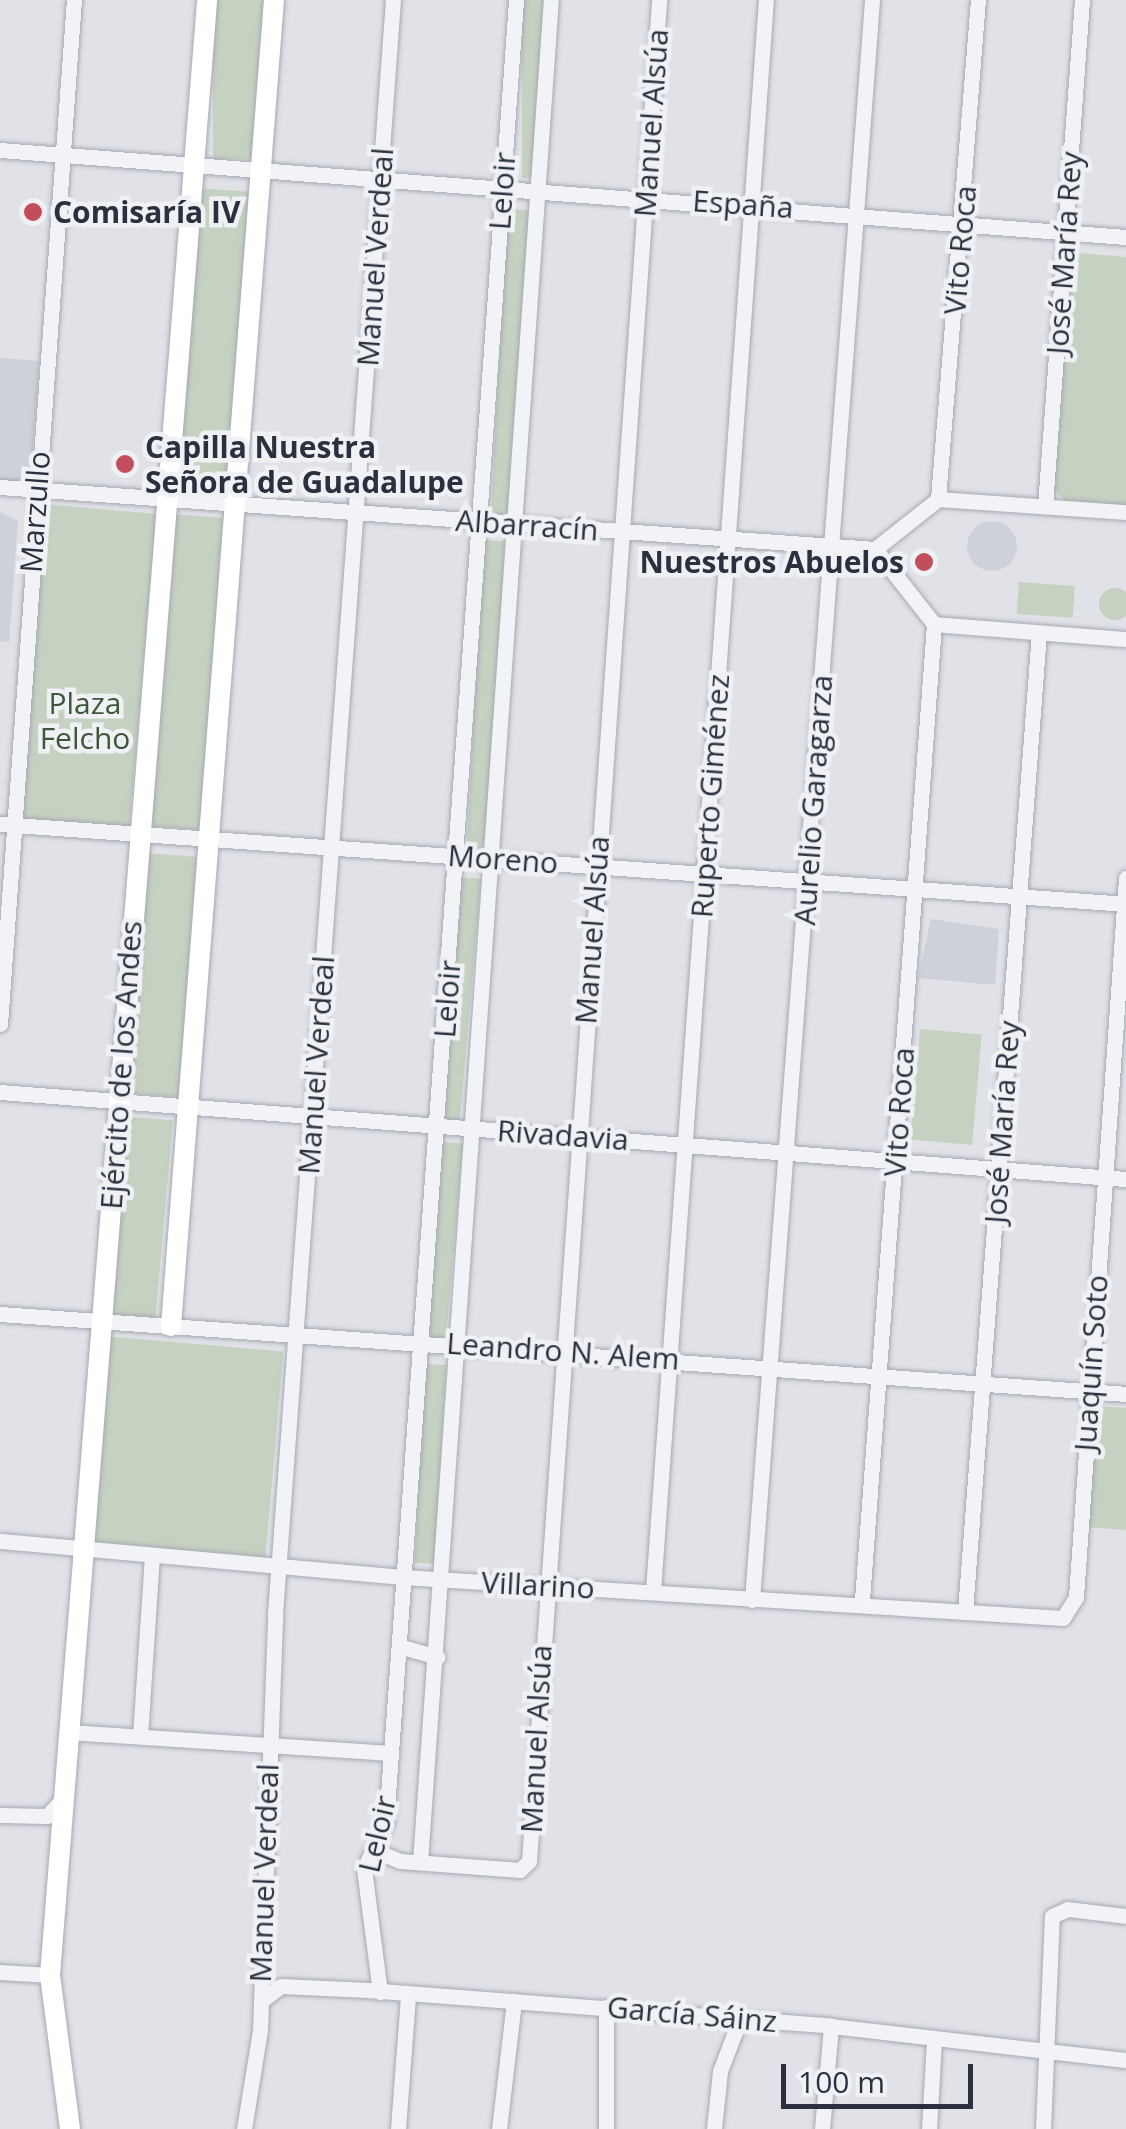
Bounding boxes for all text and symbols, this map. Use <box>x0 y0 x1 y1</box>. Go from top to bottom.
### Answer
street label: Manuel Alsúa <box>626 28 676 218</box>
street label: Manuel Verdeal <box>349 146 401 368</box>
street label: José María Rey <box>1039 150 1089 356</box>
street label: Leloir <box>481 151 523 231</box>
street label: España <box>691 183 795 225</box>
street label: Vito Roca <box>936 184 984 316</box>
place label: Comisaría IV <box>53 194 240 230</box>
marker: Comisaría IV <box>22 201 44 223</box>
place label: Capilla Nuestra Señora de Guadalupe <box>145 429 464 500</box>
street label: Marzullo <box>13 450 57 574</box>
marker: Capilla Nuestra Señora de Guadalupe <box>114 453 136 475</box>
street label: Albarracín <box>454 502 600 548</box>
place label: Nuestros Abuelos <box>640 544 904 580</box>
marker: Nuestros Abuelos <box>913 551 935 573</box>
street label: Ruperto Giménez <box>684 673 736 919</box>
street label: Aurelio Garagarza <box>786 674 840 926</box>
park label: Plaza Felcho <box>40 685 130 756</box>
street label: Manuel Alsúa <box>567 835 617 1025</box>
street label: Moreno <box>447 837 559 881</box>
street label: Ejército de los Andes <box>93 919 149 1211</box>
street label: Manuel Verdeal <box>290 954 342 1176</box>
street label: Leloir <box>426 959 468 1039</box>
street label: José María Rey <box>977 1019 1027 1225</box>
street label: Vito Roca <box>877 1046 921 1178</box>
street label: Rivadavia <box>496 1112 630 1158</box>
street label: Juaquín Soto <box>1067 1274 1115 1452</box>
street label: Leandro N. Alem <box>445 1325 681 1377</box>
street label: Villarino <box>480 1564 596 1606</box>
street label: Manuel Alsúa <box>513 1644 559 1834</box>
street label: Manuel Verdeal <box>242 1763 286 1983</box>
street label: Leloir <box>351 1792 403 1876</box>
street label: García Sáinz <box>606 1989 778 2039</box>
scale bar <box>786 2044 978 2106</box>
text: 100 m <box>798 2061 885 2102</box>

